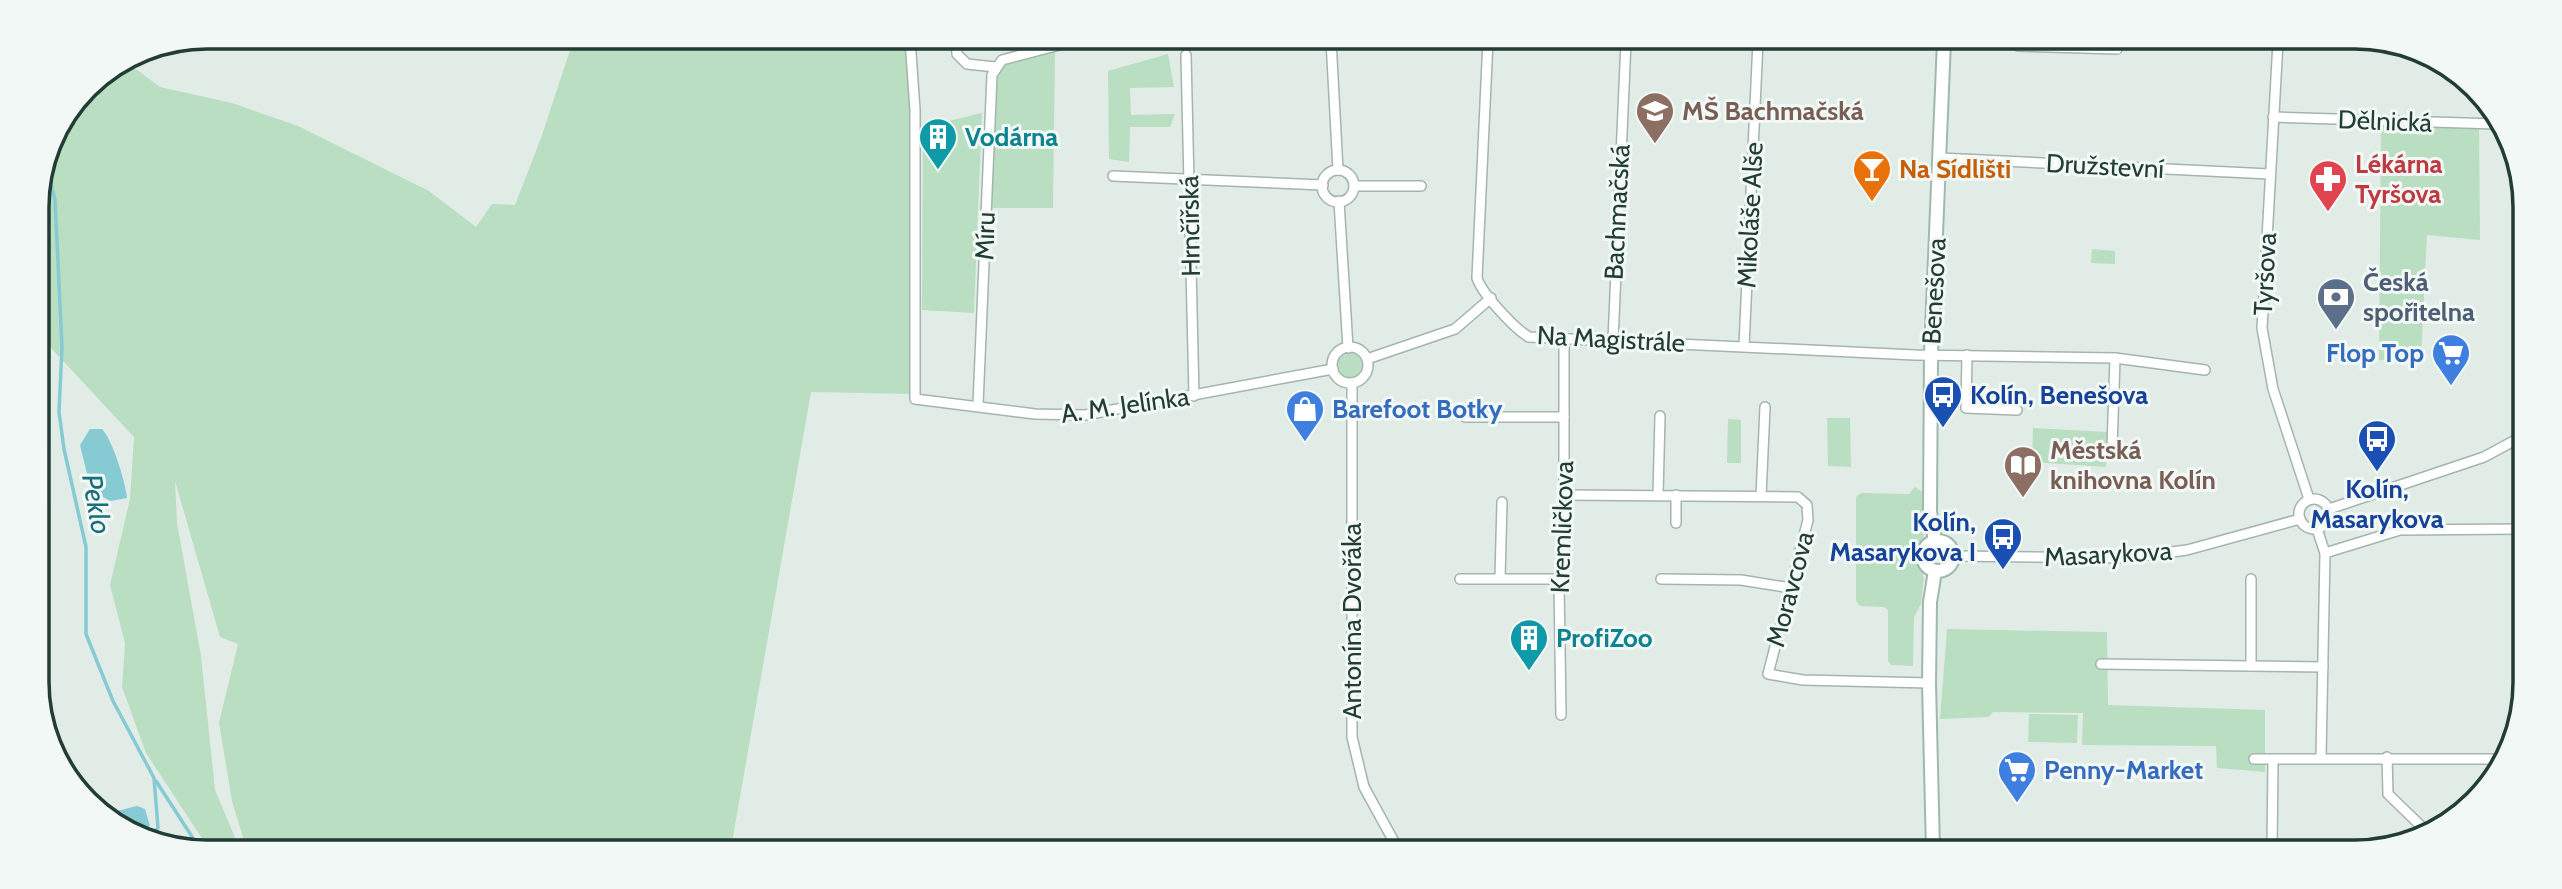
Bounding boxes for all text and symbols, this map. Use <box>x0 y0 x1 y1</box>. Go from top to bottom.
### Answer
school or university icon: MŠ Bachmačská <box>1634 90 1676 145</box>
place label: MŠ Bachmačská <box>1682 95 1864 127</box>
street label: Dělnická <box>2337 103 2433 139</box>
building icon: Vodárna <box>917 116 959 171</box>
place label: Vodárna <box>965 121 1058 153</box>
street label: Mikoláše Alše <box>1730 141 1770 289</box>
street label: Bachmačská <box>1597 143 1637 281</box>
street label: Družstevní <box>2045 147 2165 185</box>
bar icon: Na Sídlišti <box>1851 148 1893 203</box>
place label: Lékárna Tyršova <box>2355 148 2443 210</box>
place label: Na Sídlišti <box>1899 153 2011 185</box>
pharmacy icon: Lékárna Tyršova <box>2307 158 2349 213</box>
street label: Hrnčířská <box>1173 175 1207 277</box>
street label: Míru <box>968 211 1002 261</box>
street label: Tyršova <box>2247 231 2283 316</box>
street label: Benešova <box>1915 236 1953 345</box>
place label: Česká spořitelna <box>2363 266 2475 328</box>
bank icon: Česká spořitelna <box>2315 276 2357 331</box>
street label: Na Magistrále <box>1536 319 1686 359</box>
supermarket icon: Flop Top <box>2430 332 2472 387</box>
place label: Flop Top <box>2326 337 2424 369</box>
bus stop icon: Kolín, Benešova <box>1922 374 1964 429</box>
place label: Kolín, Benešova <box>1970 379 2148 411</box>
street label: A. M. Jelínka <box>1059 380 1192 430</box>
shop icon: Barefoot Botky <box>1284 388 1326 443</box>
place label: Barefoot Botky <box>1332 393 1502 425</box>
bus stop icon: Kolín, Masarykova <box>2356 418 2398 473</box>
place label: Městská knihovna Kolín <box>2050 434 2216 496</box>
library icon: Městská knihovna Kolín <box>2002 444 2044 499</box>
street label: Kremličkova <box>1544 460 1580 594</box>
water label: Peklo <box>75 471 119 537</box>
place label: Kolín, Masarykova <box>2310 473 2444 535</box>
place label: Kolín, Masarykova I <box>1830 506 1976 568</box>
bus stop icon: Kolín, Masarykova I <box>1982 516 2024 571</box>
street label: Antonína Dvořáka <box>1336 522 1368 719</box>
street label: Moravcova <box>1759 527 1821 650</box>
street label: Masarykova <box>2043 535 2173 573</box>
building icon: ProfiZoo <box>1508 617 1550 672</box>
place label: ProfiZoo <box>1556 622 1653 654</box>
supermarket icon: Penny-Market <box>1996 749 2038 804</box>
place label: Penny-Market <box>2044 754 2203 786</box>

